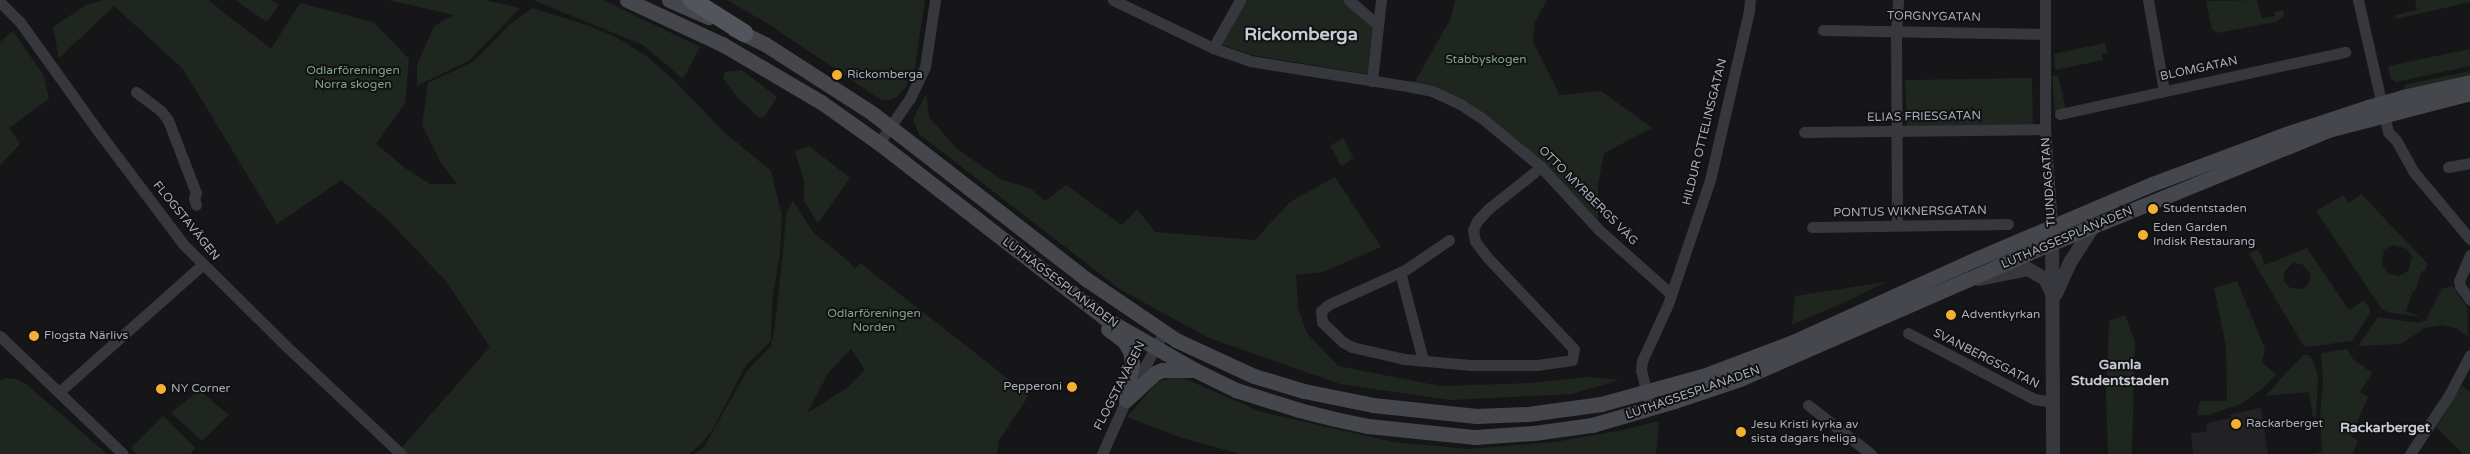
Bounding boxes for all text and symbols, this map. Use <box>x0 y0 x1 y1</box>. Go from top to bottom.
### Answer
street label: TORGNYGATAN <box>1887 9 1981 25</box>
district label: Rickomberga <box>1244 23 1358 45</box>
park label: Stabbyskogen <box>1445 53 1527 67</box>
street label: BLOMGATAN <box>2159 54 2239 84</box>
street label: HILDUR OTTELINSGATAN <box>1680 57 1730 207</box>
park label: Odlarföreningen Norra skogen <box>306 64 400 92</box>
place label: Rickomberga <box>847 68 923 82</box>
marker: Rickomberga <box>831 69 843 81</box>
street label: ELIAS FRIESGATAN <box>1867 109 1981 125</box>
street label: TIUNDAGATAN <box>2039 137 2059 227</box>
street label: OTTO MYRBERGS VÄG <box>1535 143 1641 249</box>
street label: FLOGSTAVÄGEN <box>150 178 222 264</box>
place label: Studentstaden <box>2163 202 2247 216</box>
street label: PONTUS WIKNERSGATAN <box>1833 203 1987 221</box>
marker: Studentstaden <box>2147 203 2159 215</box>
street label: LUTHAGSESPLANADEN <box>1999 204 2135 272</box>
place label: Eden Garden Indisk Restaurang <box>2153 221 2255 249</box>
marker: Eden Garden Indisk Restaurang <box>2137 229 2149 241</box>
street label: LUTHAGSESPLANADEN <box>999 235 1121 331</box>
park label: Odlarföreningen Norden <box>827 307 921 335</box>
place label: Adventkyrkan <box>1961 308 2040 322</box>
marker: Adventkyrkan <box>1945 309 1957 321</box>
street label: SVANBERGSGATAN <box>1931 326 2041 392</box>
place label: Flogsta Närlivs <box>44 329 128 343</box>
marker: Flogsta Närlivs <box>28 330 40 342</box>
street label: FLOGSTAVÄGEN <box>1091 339 1149 433</box>
district label: Gamla Studentstaden <box>2071 357 2169 390</box>
street label: LUTHAGSESPLANADEN <box>1624 363 1762 423</box>
place label: Pepperoni <box>1003 380 1062 394</box>
marker: Pepperoni <box>1066 381 1078 393</box>
place label: NY Corner <box>171 382 230 396</box>
marker: NY Corner <box>155 383 167 395</box>
place label: Rackarberget <box>2246 417 2323 431</box>
place label: Jesu Kristi kyrka av sista dagars heliga <box>1751 418 1858 446</box>
marker: Rackarberget <box>2230 418 2242 430</box>
district label: Rackarberget <box>2340 420 2430 436</box>
marker: Jesu Kristi kyrka av sista dagars heliga <box>1735 426 1747 438</box>

